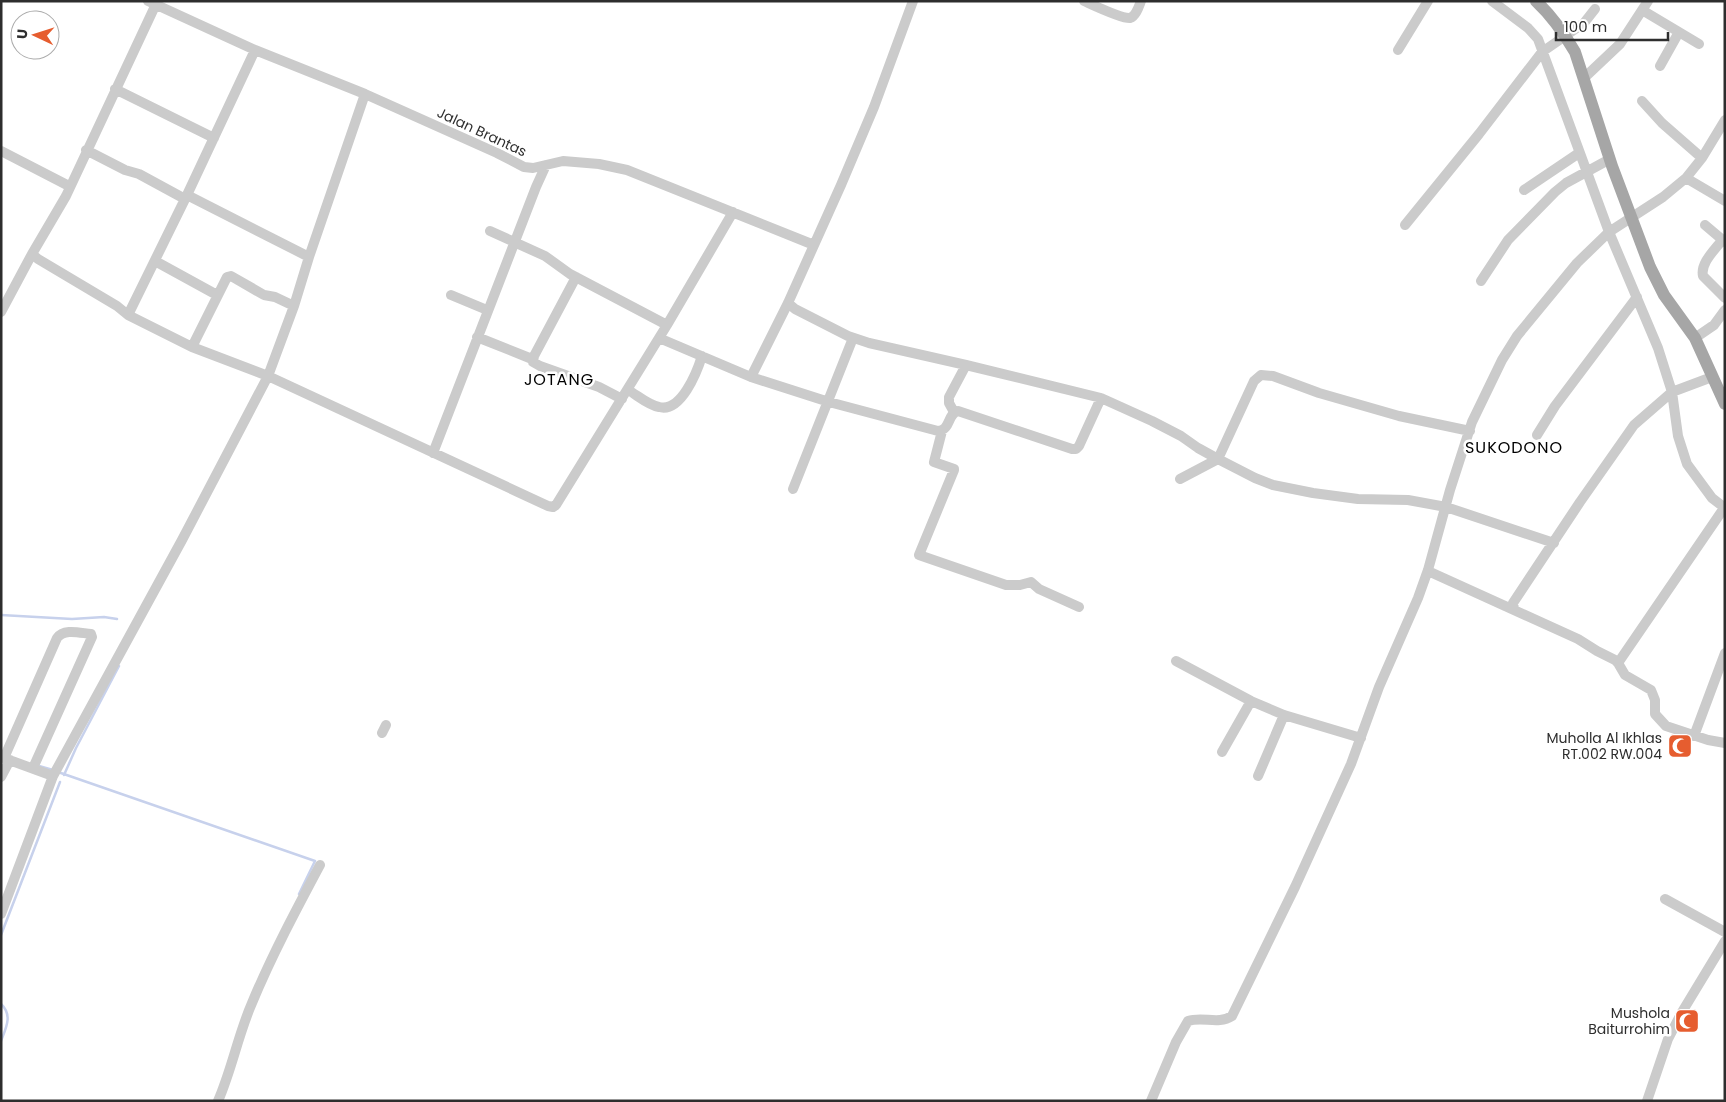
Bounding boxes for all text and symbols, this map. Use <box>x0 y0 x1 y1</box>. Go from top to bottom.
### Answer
north arrow <box>10 10 60 60</box>
scale bar <box>1556 10 1668 42</box>
text: 100 m <box>1564 16 1607 37</box>
text: U <box>12 28 32 40</box>
street label: Jalan Brantas <box>434 103 530 161</box>
district label: JOTANG <box>524 368 594 391</box>
district label: SUKODONO <box>1465 436 1563 459</box>
place label: Muholla Al Ikhlas RT.002 RW.004 <box>1547 728 1662 764</box>
mosque icon: Muholla Al Ikhlas RT.002 RW.004 <box>1667 733 1693 759</box>
place label: Mushola Baiturrohim <box>1588 1003 1670 1039</box>
mosque icon: Mushola Baiturrohim <box>1674 1008 1700 1034</box>

